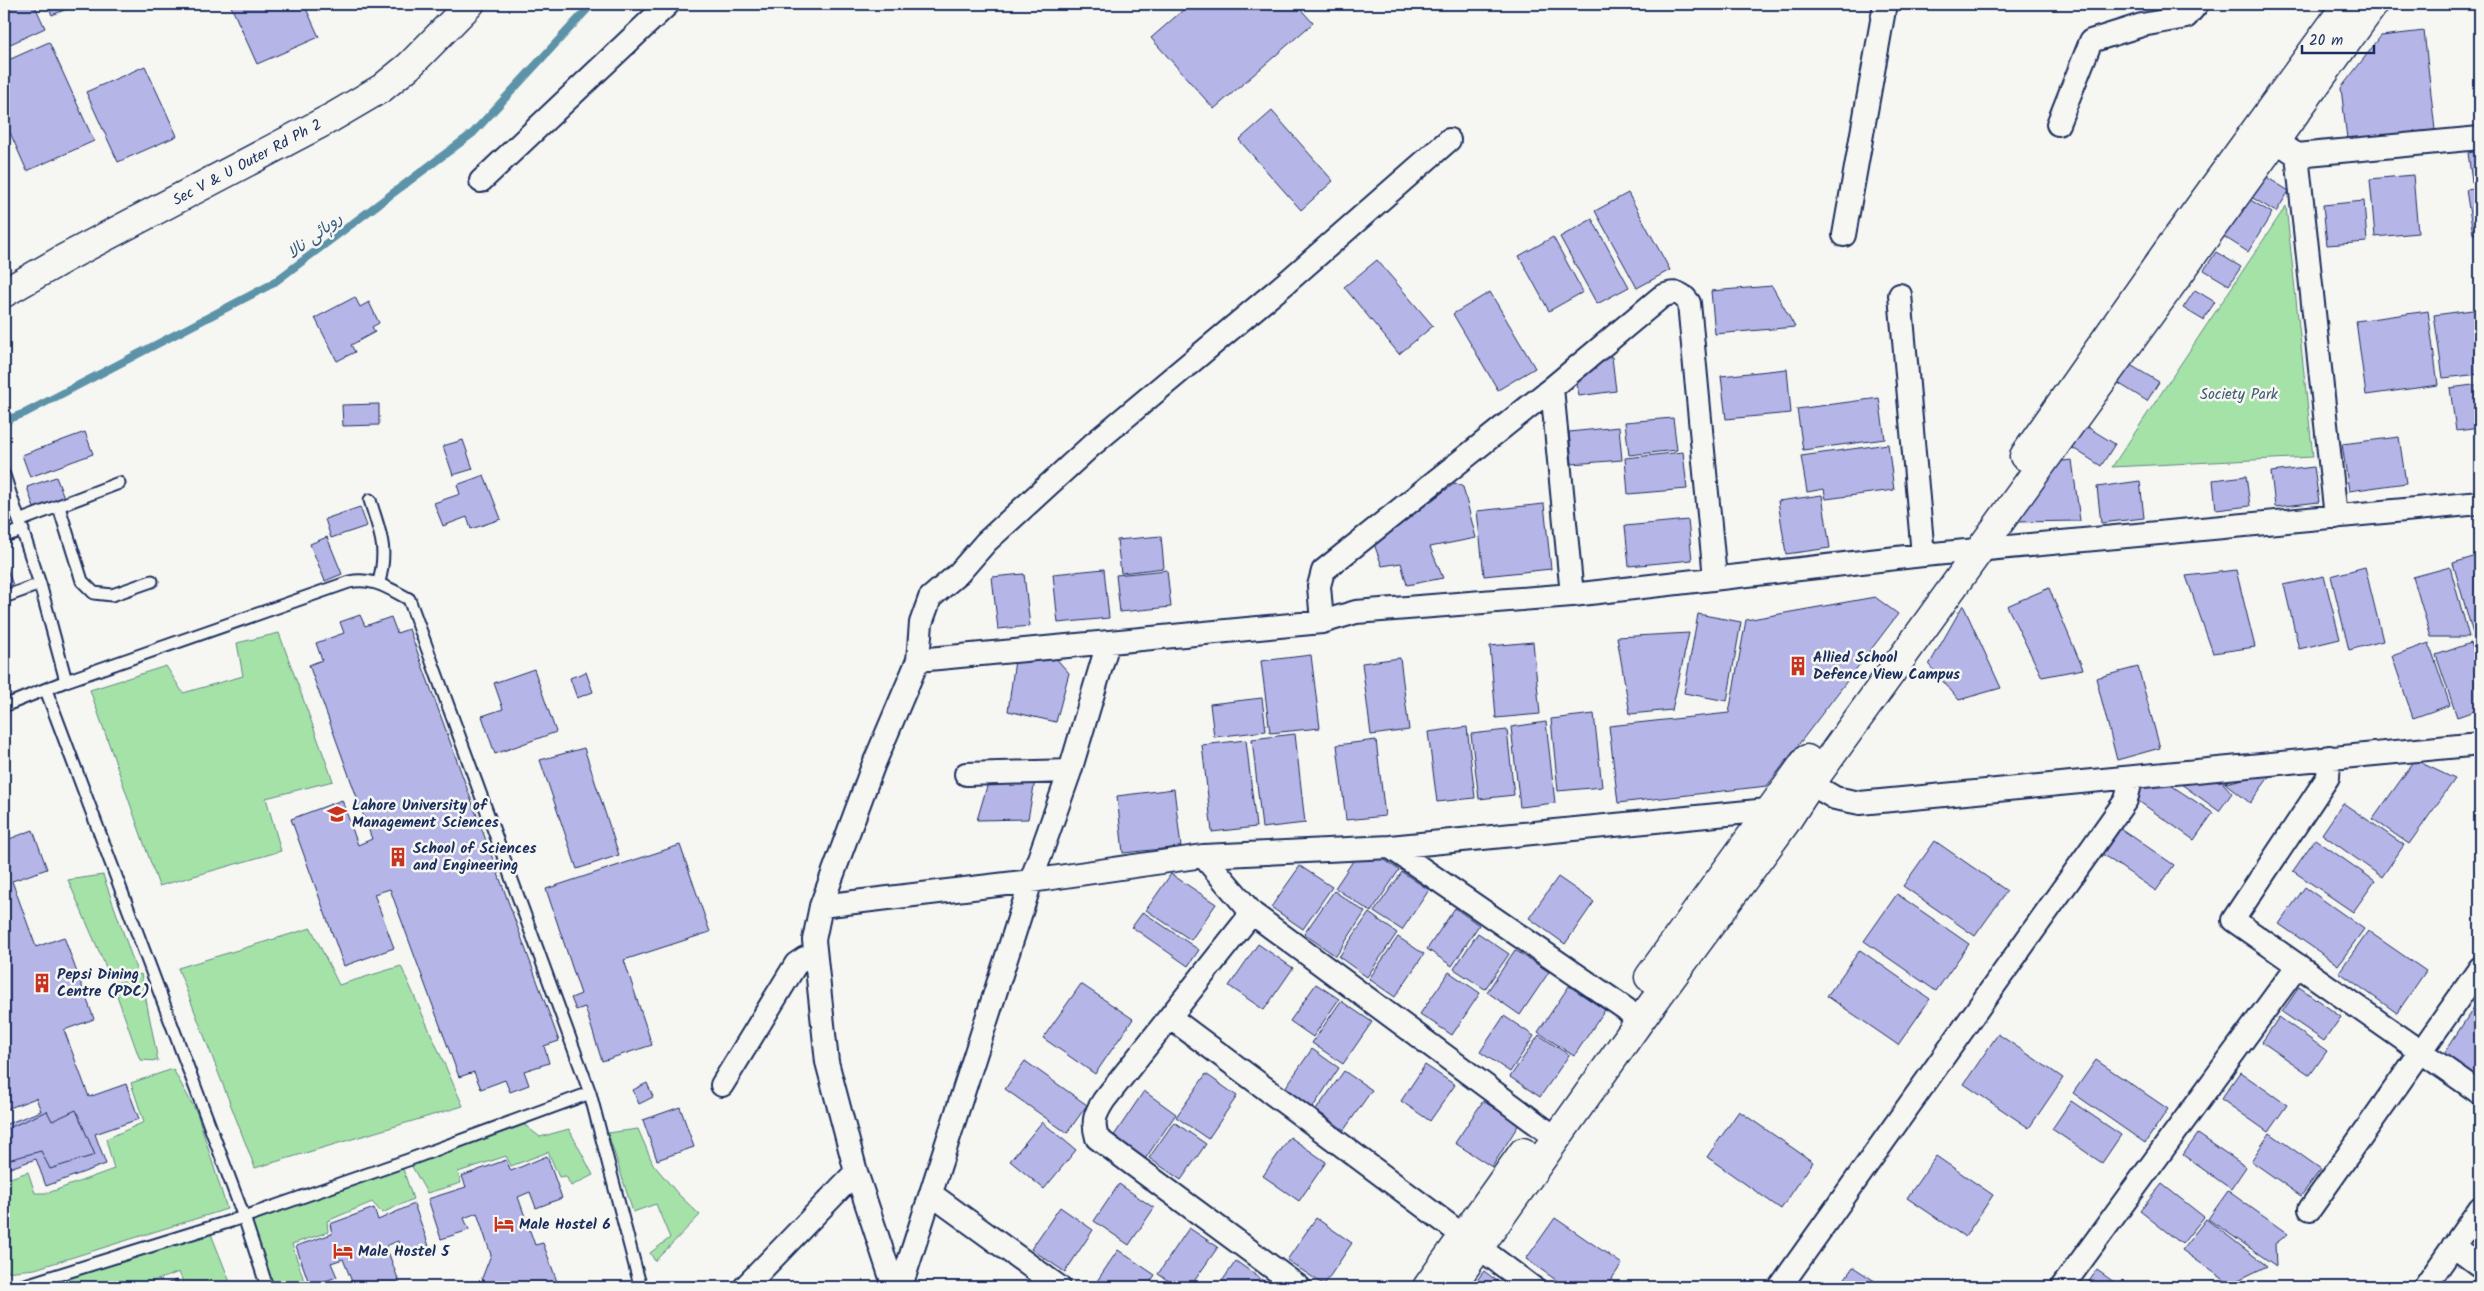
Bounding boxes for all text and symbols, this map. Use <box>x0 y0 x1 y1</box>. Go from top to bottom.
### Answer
scale bar <box>2302 22 2374 54</box>
text: 20 m <box>2309 29 2343 53</box>
street label: Sec V & U Outer Rd Ph 2 <box>169 113 326 212</box>
water label: روہائی نالا <box>282 207 348 265</box>
park label: Society Park <box>2200 383 2279 407</box>
place label: Allied School Defence View Campus <box>1813 646 1960 687</box>
building icon: Allied School Defence View Campus <box>1787 655 1809 677</box>
place label: Lahore University of Management Sciences <box>352 794 499 835</box>
school or university icon: Lahore University of Management Sciences <box>326 803 348 825</box>
place label: School of Sciences and Engineering <box>413 837 536 878</box>
building icon: School of Sciences and Engineering <box>387 846 409 868</box>
place label: Pepsi Dining Centre (PDC) <box>57 963 150 1004</box>
building icon: Pepsi Dining Centre (PDC) <box>31 972 53 994</box>
hotel icon: Male Hostel 6 <box>493 1213 515 1235</box>
place label: Male Hostel 6 <box>519 1213 611 1237</box>
hotel icon: Male Hostel 5 <box>332 1240 354 1262</box>
place label: Male Hostel 5 <box>358 1240 451 1264</box>

